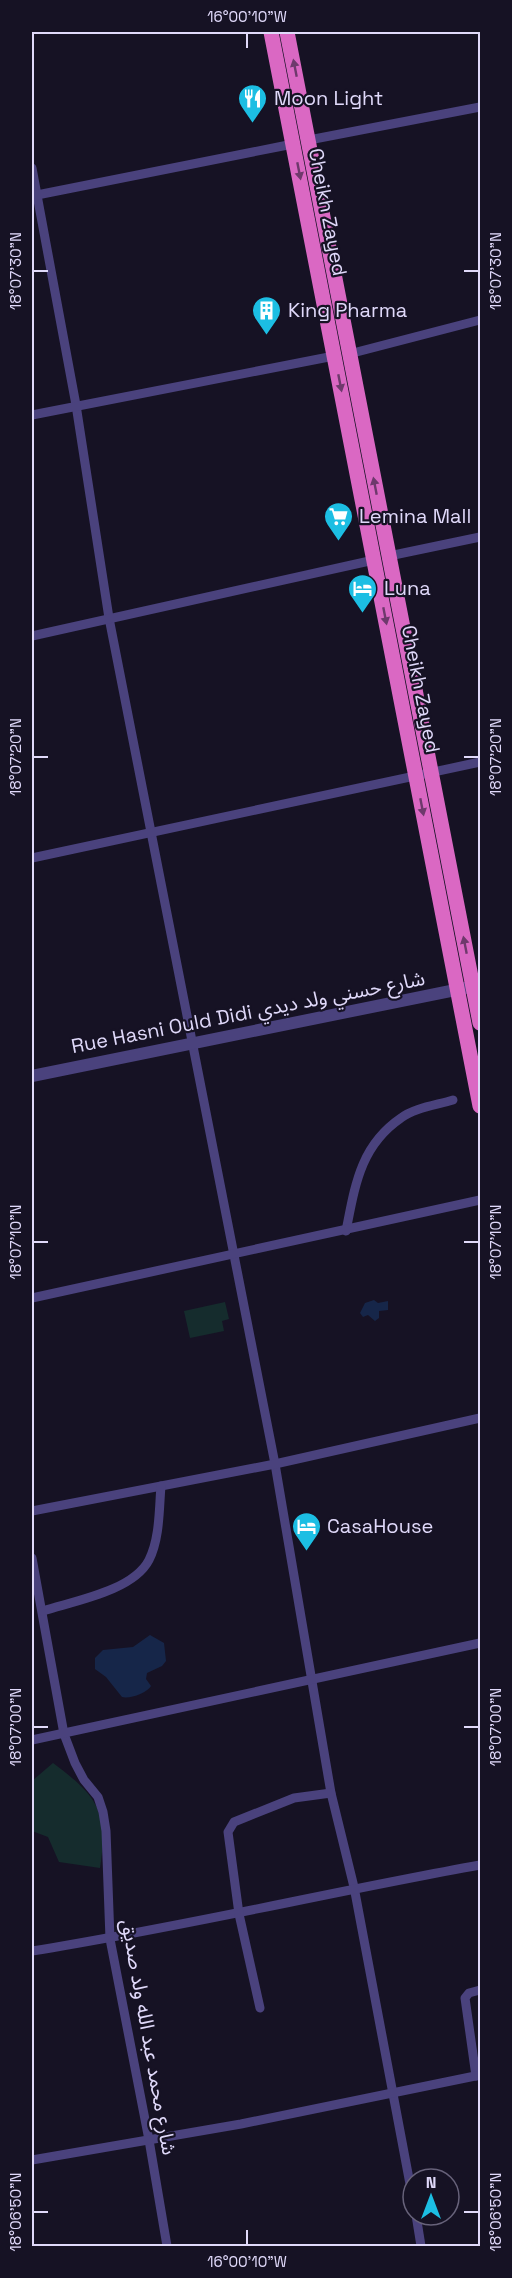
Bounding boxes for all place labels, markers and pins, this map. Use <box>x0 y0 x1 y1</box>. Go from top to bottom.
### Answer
restaurant icon: Moon Light <box>237 82 269 124</box>
place label: Moon Light <box>274 85 383 111</box>
building icon: King Pharma <box>251 294 283 336</box>
place label: King Pharma <box>288 297 407 323</box>
supermarket icon: Lemina Mall <box>322 500 354 542</box>
place label: Lemina Mall <box>359 503 471 529</box>
hotel icon: Luna <box>347 572 379 614</box>
place label: Luna <box>384 575 431 601</box>
hotel icon: CasaHouse <box>290 1510 322 1552</box>
place label: CasaHouse <box>327 1513 433 1539</box>

